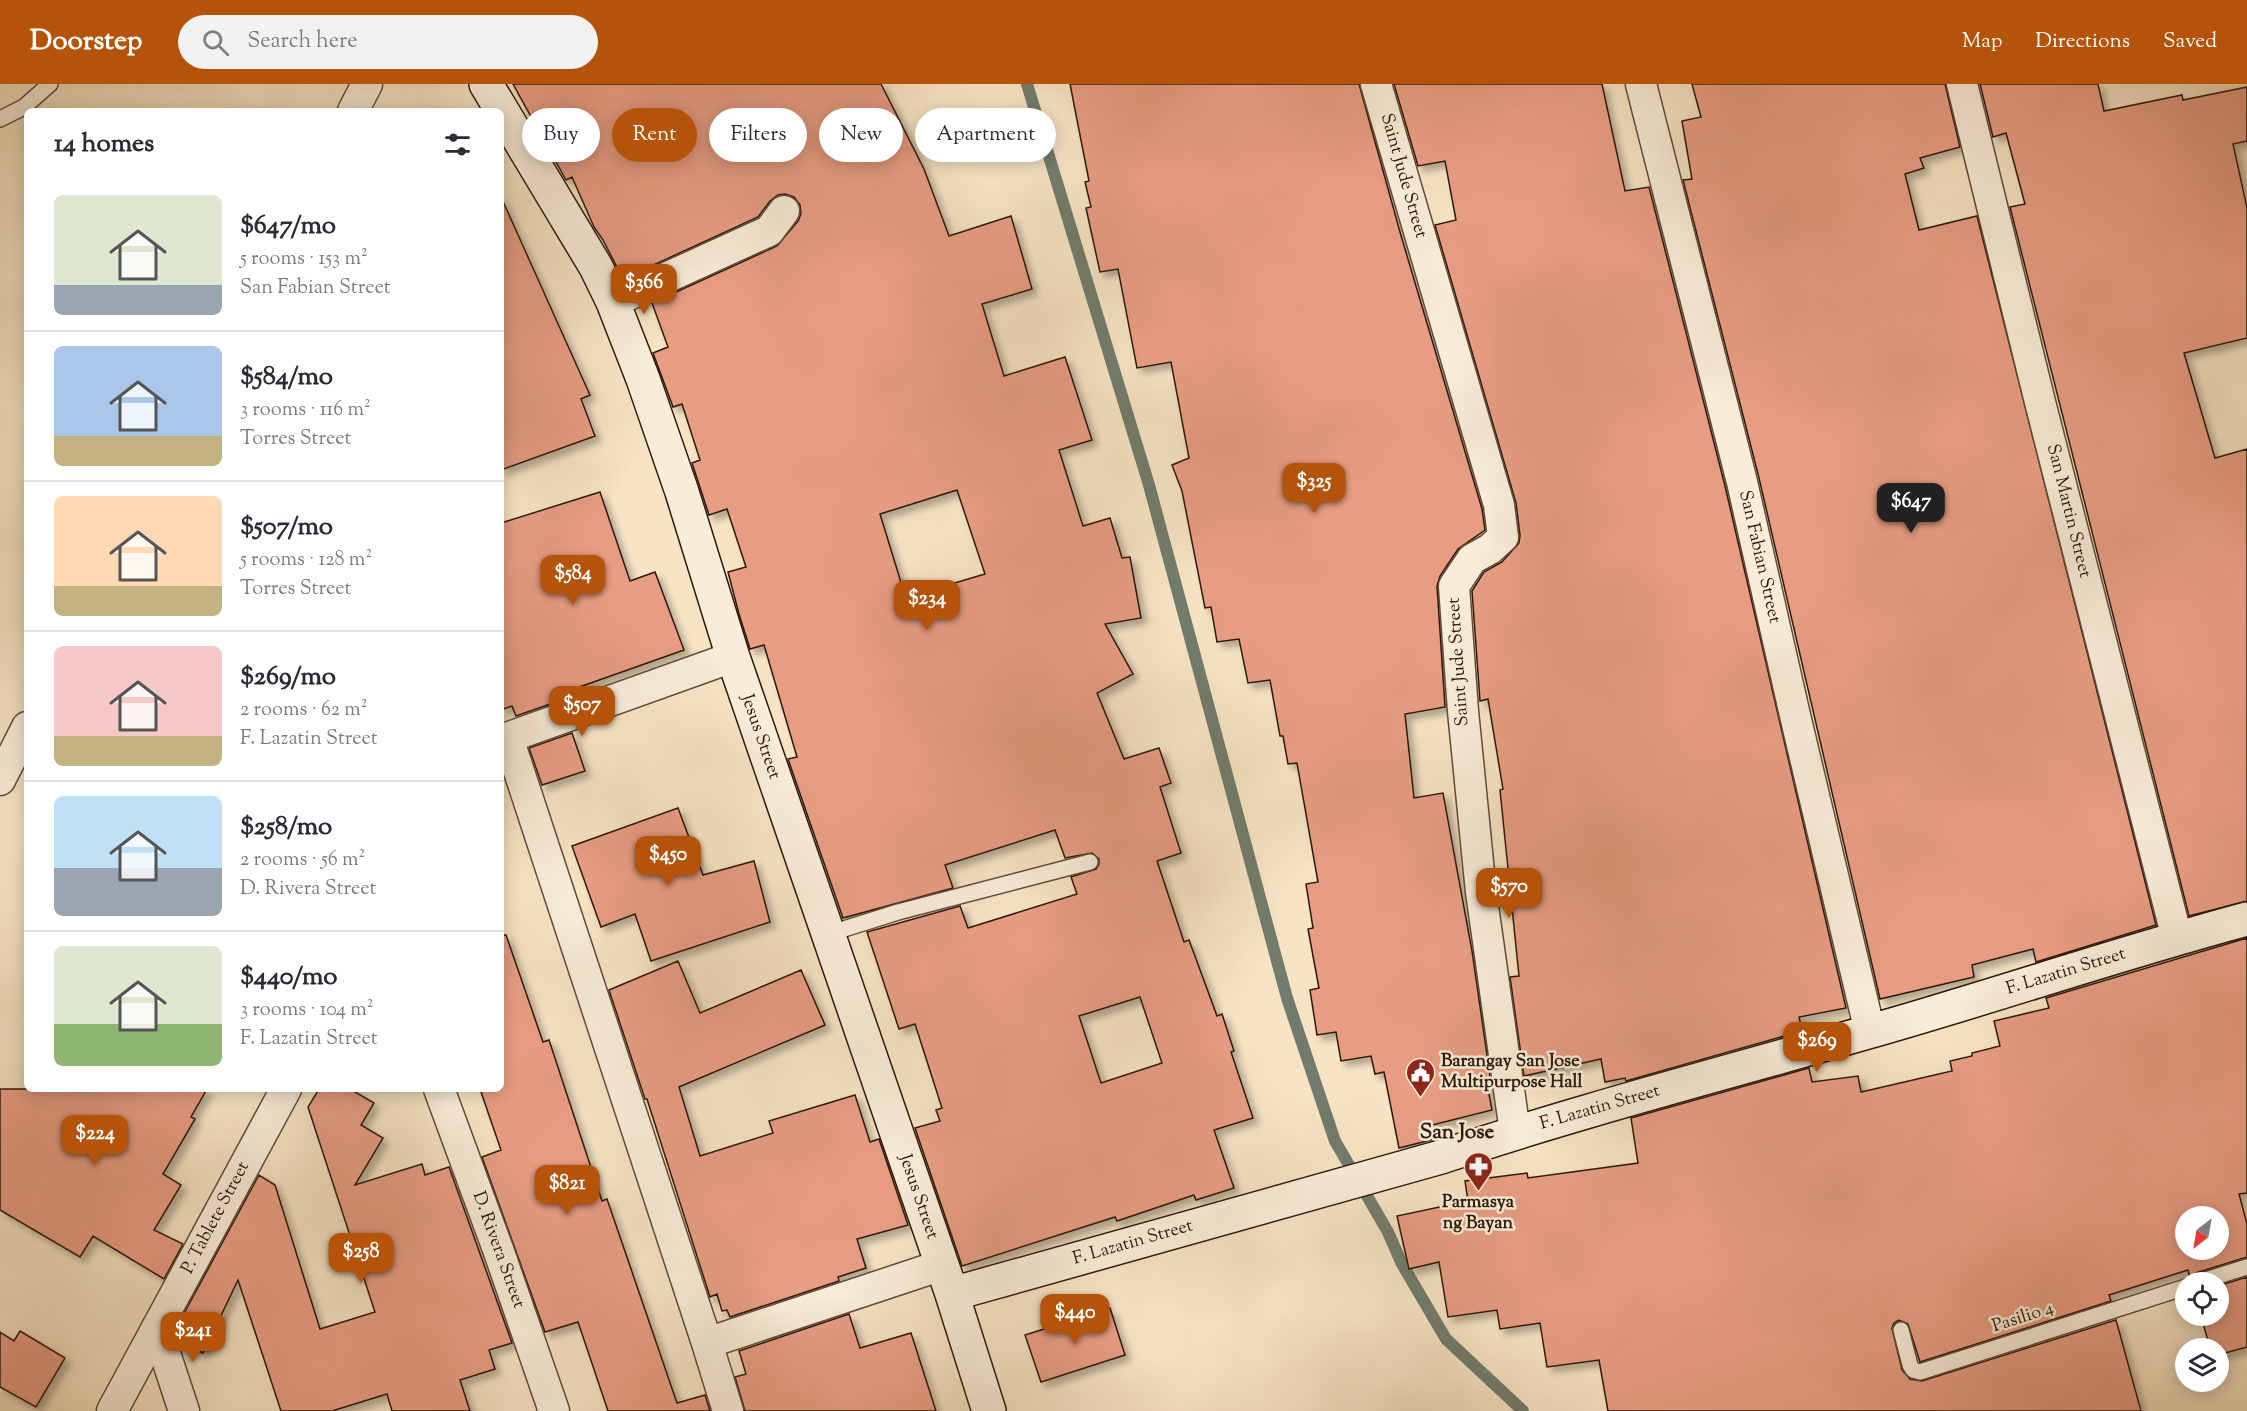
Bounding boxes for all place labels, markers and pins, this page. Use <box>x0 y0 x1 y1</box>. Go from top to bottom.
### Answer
pin: $366 <box>608 264 680 315</box>
pin: $325 <box>1278 463 1350 514</box>
pin: $647 <box>1875 483 1947 534</box>
pin: $584 <box>537 555 609 606</box>
pin: $234 <box>891 580 963 631</box>
pin: $507 <box>546 686 618 737</box>
pin: $450 <box>632 836 704 887</box>
pin: $570 <box>1473 868 1545 919</box>
pin: $269 <box>1781 1022 1853 1073</box>
place label: Barangay San Jose Multipurpose Hall <box>1441 1049 1583 1096</box>
public building icon: Barangay San Jose Multipurpose Hall <box>1404 1056 1436 1098</box>
pin: $224 <box>59 1115 131 1166</box>
pharmacy icon: Parmasya ng Bayan <box>1462 1150 1494 1192</box>
pin: $821 <box>531 1165 603 1216</box>
place label: Parmasya ng Bayan <box>1442 1190 1515 1237</box>
pin: $258 <box>325 1233 397 1284</box>
pin: $440 <box>1039 1294 1111 1345</box>
pin: $241 <box>157 1312 229 1363</box>

